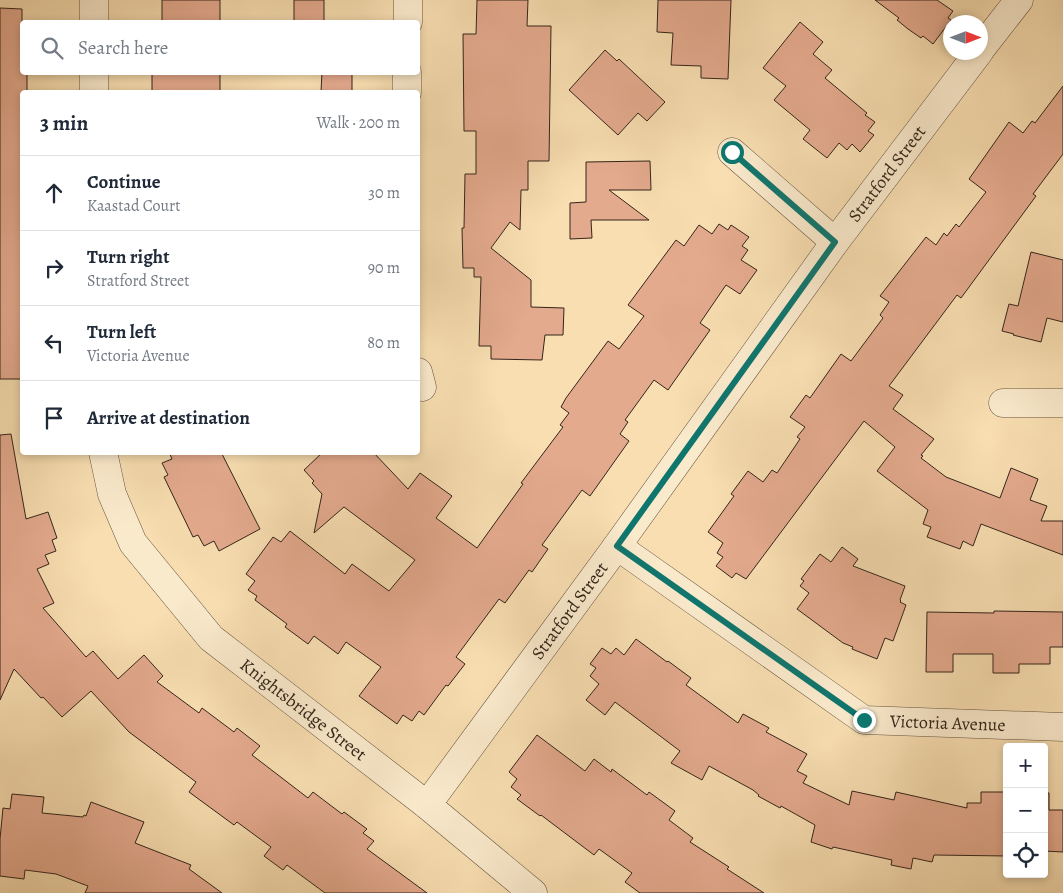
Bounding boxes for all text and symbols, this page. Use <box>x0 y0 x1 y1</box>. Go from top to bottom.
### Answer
north arrow <box>943 15 988 60</box>
search box <box>20 20 420 75</box>
icon: search <box>38 34 66 62</box>
text: Search here <box>78 35 168 61</box>
text: 3 min <box>40 109 88 137</box>
text: Walk · 200 m <box>316 112 400 134</box>
street label: Stratford Street <box>842 120 931 227</box>
route start <box>721 141 744 164</box>
text: Continue <box>87 169 161 195</box>
icon: ahead <box>40 179 68 207</box>
text: 30 m <box>368 182 400 204</box>
text: Kaastad Court <box>87 195 180 217</box>
text: Turn right <box>87 244 169 270</box>
icon: right <box>40 254 68 282</box>
text: 90 m <box>368 257 400 279</box>
text: Stratford Street <box>87 270 190 292</box>
text: Turn left <box>87 319 156 345</box>
icon: left <box>40 329 68 357</box>
text: 80 m <box>367 332 400 354</box>
text: Victoria Avenue <box>87 345 190 367</box>
icon: arrive <box>40 404 68 432</box>
text: Arrive at destination <box>87 405 250 431</box>
street label: Stratford Street <box>526 557 613 664</box>
street label: Knightsbridge Street <box>235 653 372 766</box>
route end <box>853 709 876 732</box>
street label: Victoria Avenue <box>889 709 1006 737</box>
map controls <box>1003 743 1048 878</box>
button: + <box>1003 743 1048 788</box>
button: − <box>1003 788 1048 833</box>
button: locate <box>1003 833 1048 878</box>

